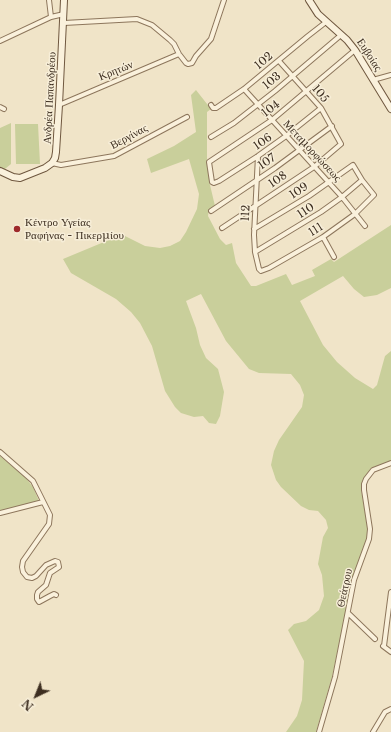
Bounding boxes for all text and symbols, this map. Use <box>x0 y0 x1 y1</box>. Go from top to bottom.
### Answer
street label: Ευβοίας <box>354 36 384 74</box>
street label: 102 <box>252 50 276 72</box>
street label: Ανδρέα Παπανδρέου <box>41 51 59 145</box>
street label: Κρητών <box>97 58 135 84</box>
street label: 103 <box>260 70 284 92</box>
street label: 105 <box>309 82 331 106</box>
street label: 104 <box>259 98 283 120</box>
street label: Μεταμορφώσεως <box>280 118 344 184</box>
street label: Βεργίνας <box>108 122 150 152</box>
street label: 106 <box>251 131 275 153</box>
street label: 107 <box>256 151 278 173</box>
street label: 108 <box>266 169 290 191</box>
street label: 109 <box>287 180 311 202</box>
street label: 110 <box>295 201 317 221</box>
street label: 112 <box>239 204 253 222</box>
place label: Κέντρο Υγείας Ραφήνας - Πικερμίου <box>25 216 124 242</box>
street label: 111 <box>306 221 326 239</box>
marker: Κέντρο Υγείας Ραφήνας - Πικερμίου <box>12 224 22 234</box>
street label: Θεάτρου <box>334 567 356 609</box>
north arrow <box>16 676 56 716</box>
text: N <box>19 696 36 713</box>

